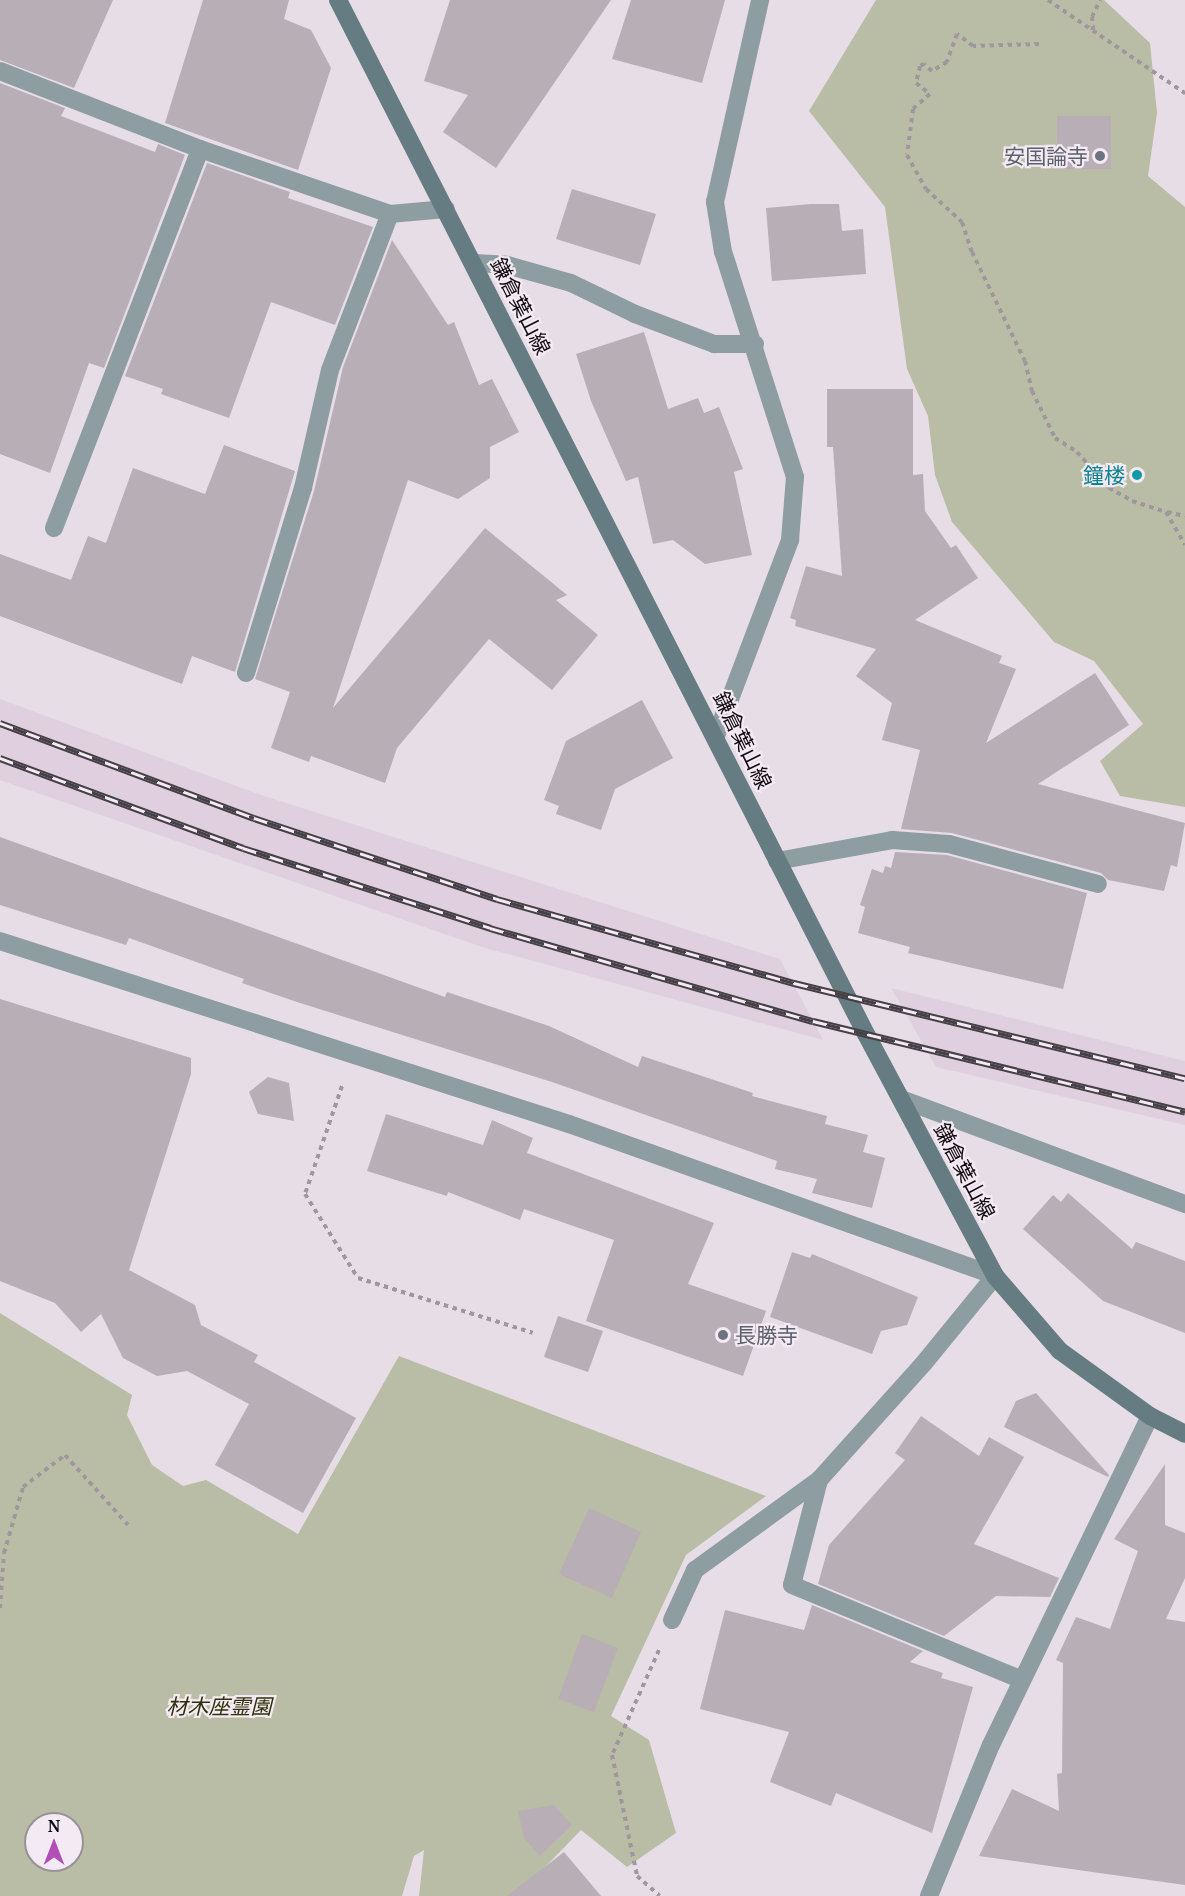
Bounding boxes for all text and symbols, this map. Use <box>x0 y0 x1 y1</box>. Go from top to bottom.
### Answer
place label: 安国論寺 <box>1004 143 1088 169</box>
marker: 安国論寺 <box>1093 149 1107 163</box>
street label: 鎌倉葉山線 <box>486 254 556 358</box>
place label: 鐘楼 <box>1083 462 1125 488</box>
marker: 鐘楼 <box>1130 468 1144 482</box>
street label: 鎌倉葉山線 <box>709 687 777 793</box>
street label: 鎌倉葉山線 <box>929 1119 1001 1223</box>
place label: 長勝寺 <box>735 1322 798 1348</box>
marker: 長勝寺 <box>716 1328 730 1342</box>
park label: 材木座霊園 <box>167 1693 271 1719</box>
north arrow <box>24 1812 84 1872</box>
text: N <box>48 1815 60 1837</box>

